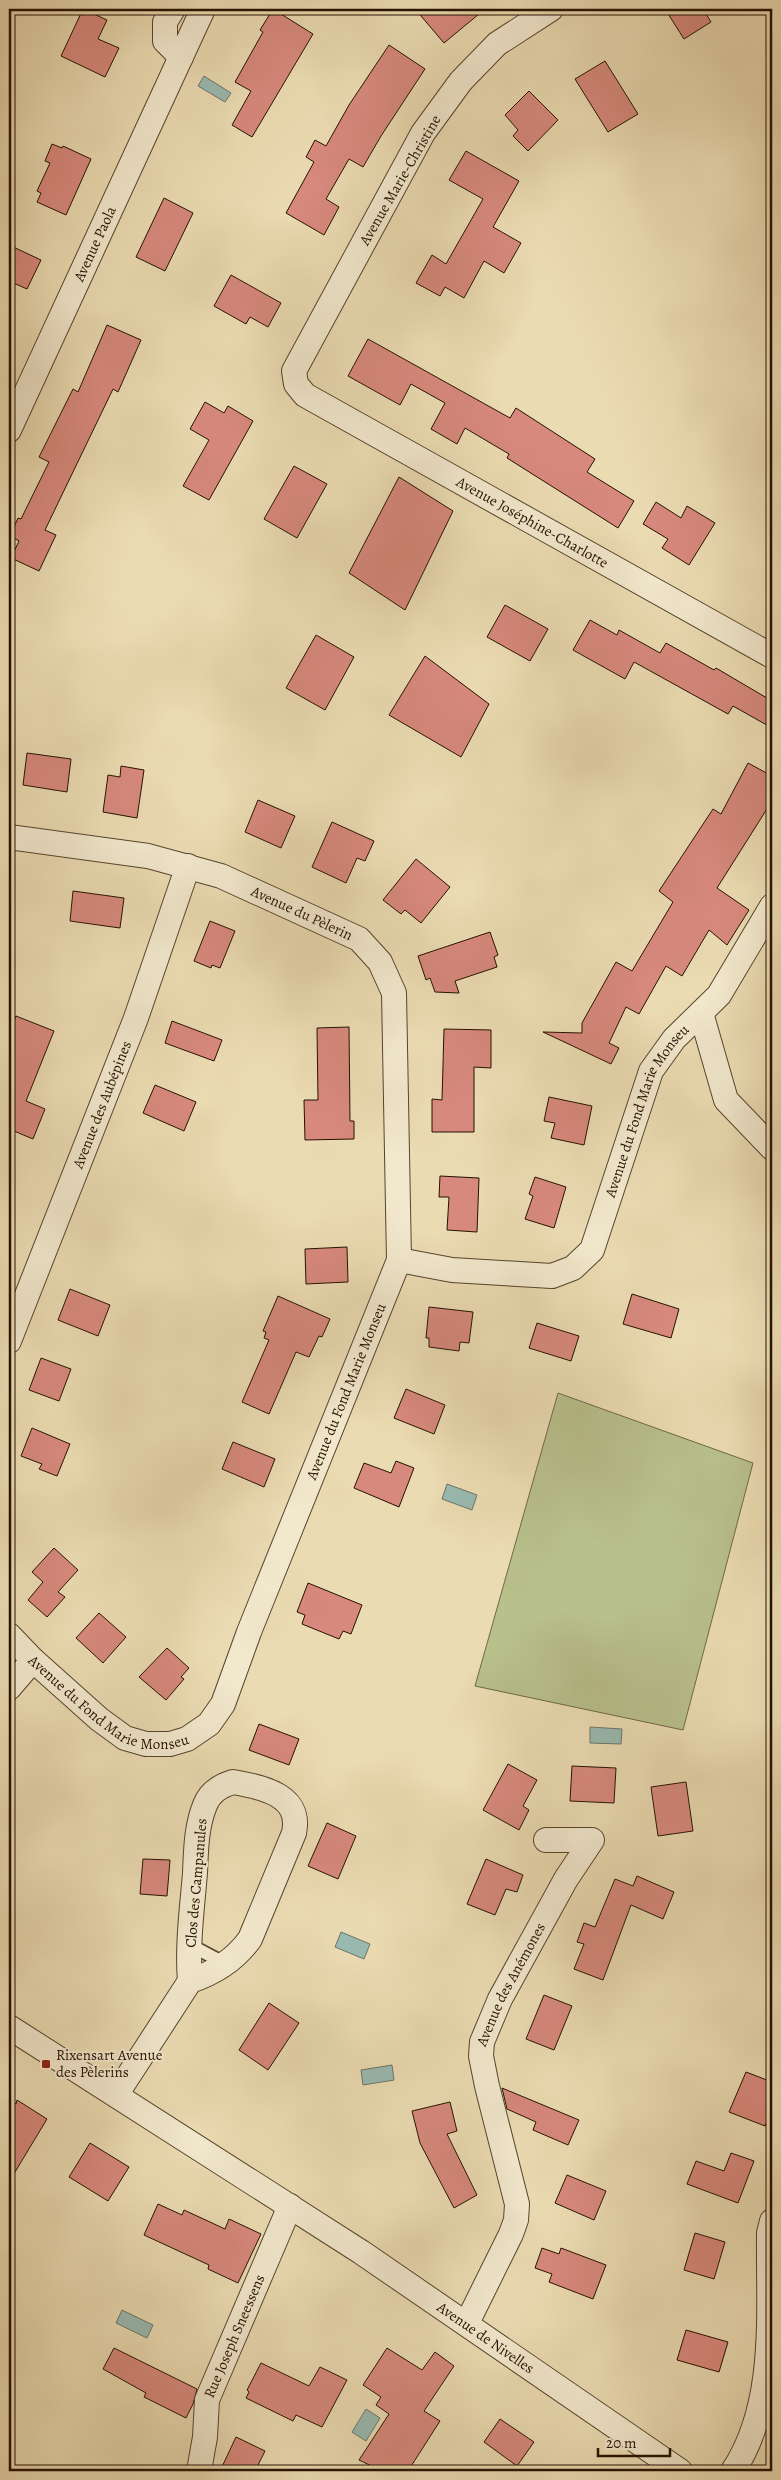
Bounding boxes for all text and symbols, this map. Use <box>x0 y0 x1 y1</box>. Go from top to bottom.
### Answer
street label: Avenue Marie-Christine <box>354 111 446 250</box>
street label: Avenue Paola <box>68 203 121 286</box>
street label: Avenue Joséphine-Charlotte <box>452 471 612 573</box>
street label: Avenue du Pèlerin <box>247 881 356 945</box>
street label: Avenue du Fond Marie Monseu <box>600 1019 694 1201</box>
street label: Avenue des Aubépines <box>67 1038 136 1172</box>
street label: Avenue du Fond Marie Monseu <box>301 1299 391 1484</box>
street label: Avenue du Fond Marie Monseu <box>23 1650 192 1754</box>
street label: Clos des Campanules <box>180 1817 212 1949</box>
street label: Avenue des Anémones <box>471 1919 550 2050</box>
place label: Rixensart Avenue des Pèlerins <box>56 2045 163 2082</box>
marker: Rixensart Avenue des Pèlerins <box>40 2058 52 2070</box>
street label: Rue Joseph Sneessens <box>199 2271 270 2401</box>
street label: Avenue de Nivelles <box>432 2297 538 2378</box>
scale bar <box>598 2425 671 2457</box>
text: 20 m <box>606 2433 637 2453</box>

